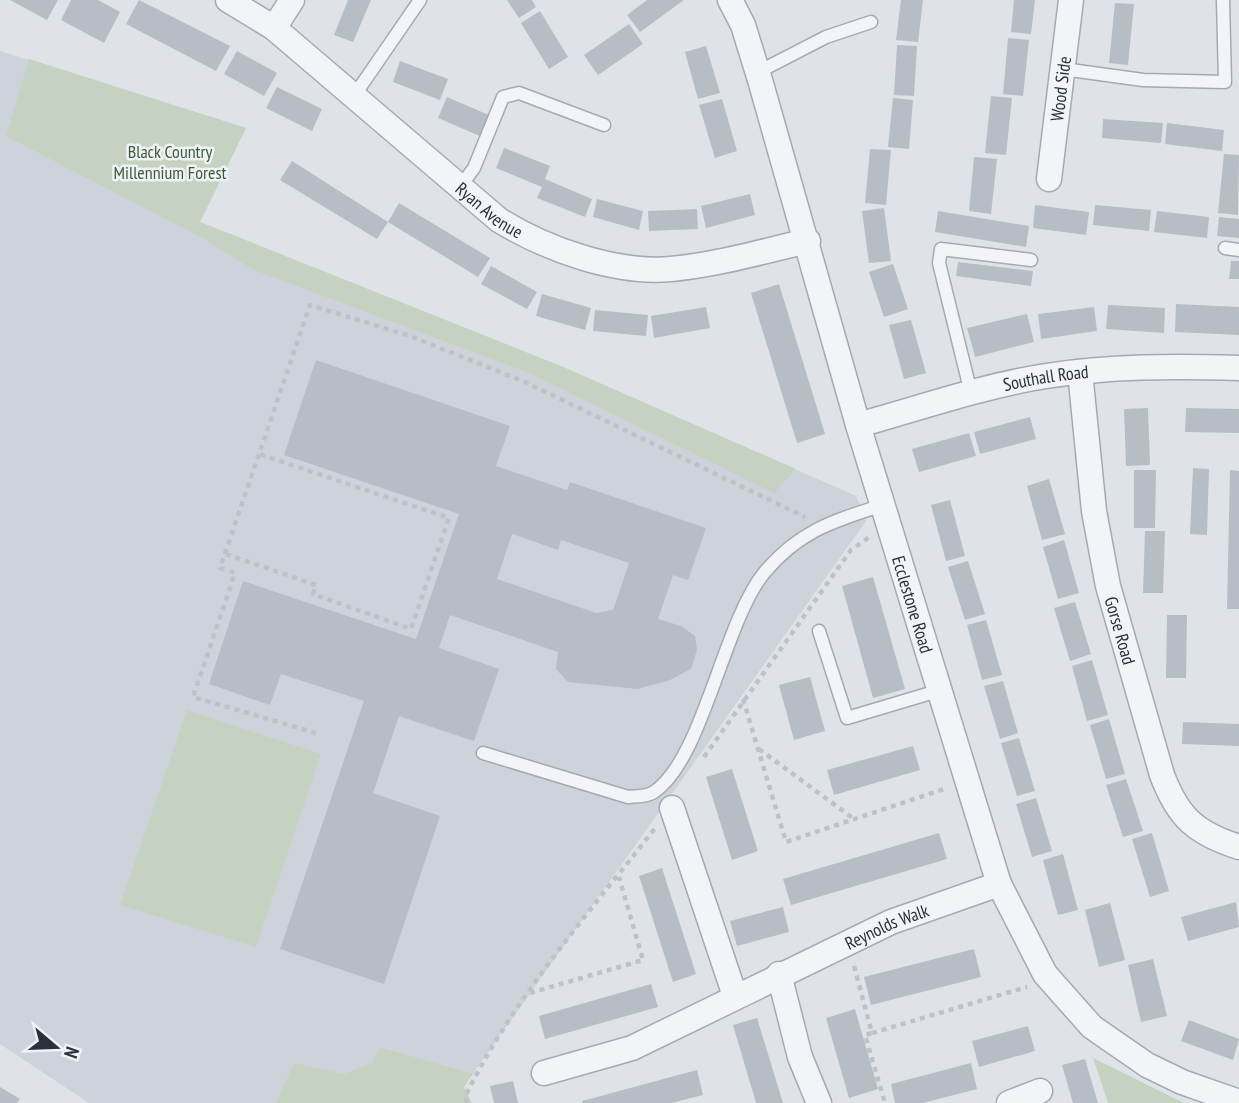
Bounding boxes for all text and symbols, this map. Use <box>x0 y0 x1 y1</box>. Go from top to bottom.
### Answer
street label: Wood Side <box>1045 55 1076 123</box>
park label: Black Country Millennium Forest <box>114 140 226 184</box>
street label: Ryan Avenue <box>451 177 527 243</box>
street label: Southall Road <box>1001 359 1090 396</box>
street label: Ecclestone Road <box>887 553 939 656</box>
street label: Gorse Road <box>1100 594 1141 667</box>
street label: Reynolds Walk <box>841 898 932 954</box>
north arrow <box>21 1012 91 1082</box>
text: N <box>59 1044 85 1061</box>

